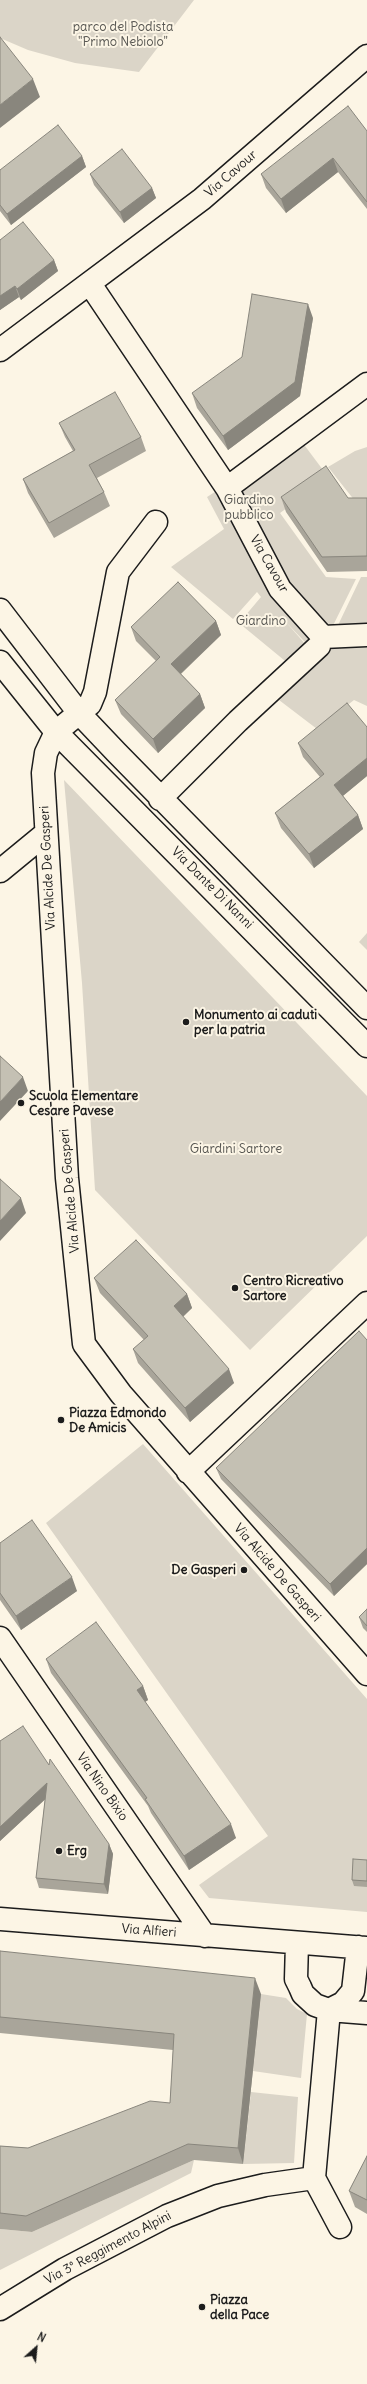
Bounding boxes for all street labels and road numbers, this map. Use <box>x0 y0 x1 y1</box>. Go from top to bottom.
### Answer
street label: Via Cavour <box>202 147 260 201</box>
street label: Via Cavour <box>246 532 292 596</box>
street label: Via Alcide De Gasperi <box>37 805 59 931</box>
street label: Via Dante Di Nanni <box>168 844 256 932</box>
street label: Via Alcide De Gasperi <box>57 1128 83 1254</box>
street label: Via Alcide De Gasperi <box>230 1521 324 1625</box>
street label: Via Nino Bixio <box>73 1750 131 1824</box>
street label: Via Alfieri <box>121 1921 177 1941</box>
street label: Via 3° Reggimento Alpini <box>42 2208 174 2288</box>

